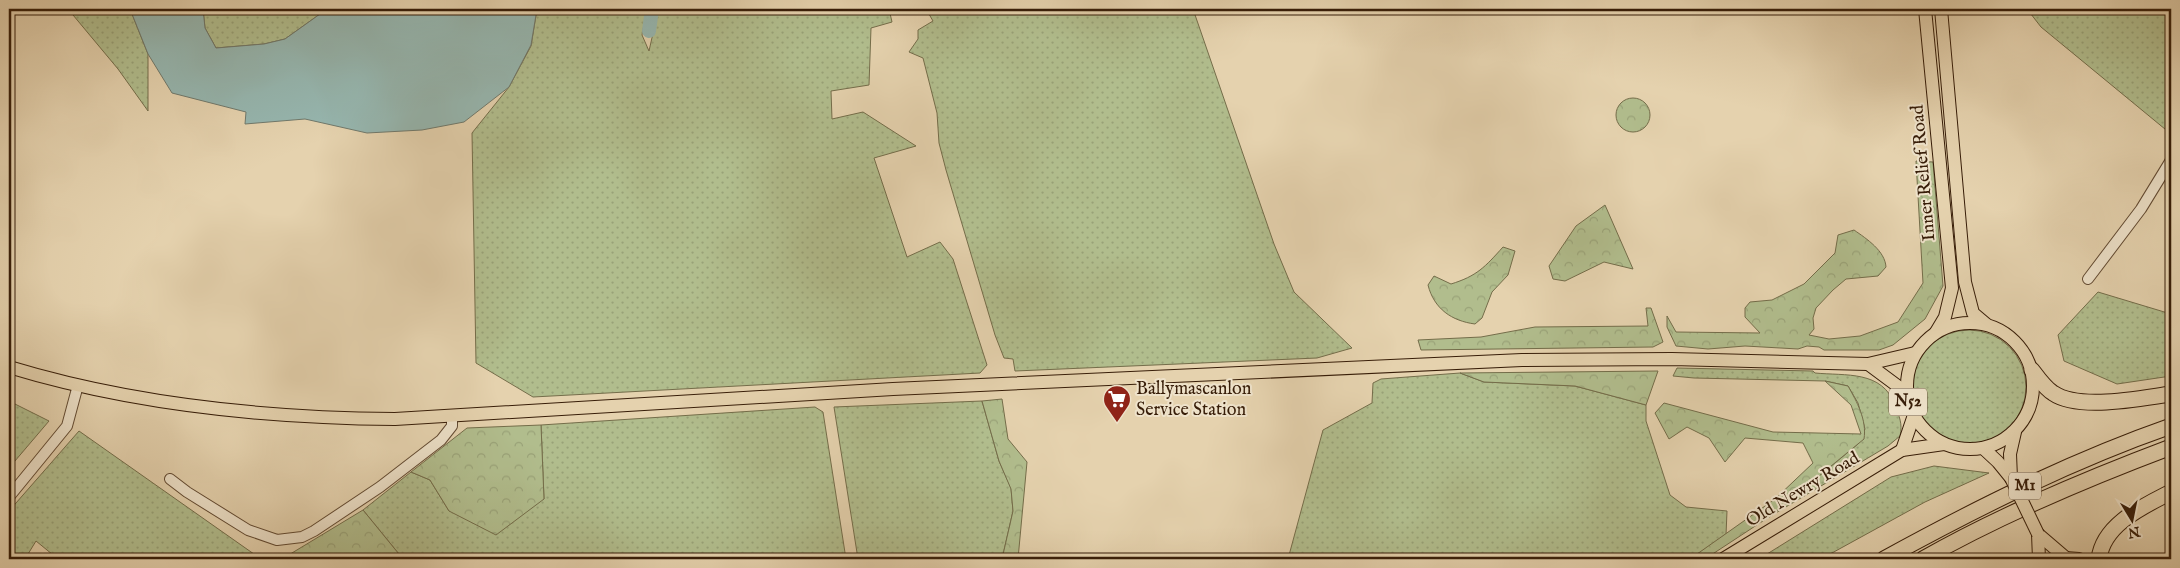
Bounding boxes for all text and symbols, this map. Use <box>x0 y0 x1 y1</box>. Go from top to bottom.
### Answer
street label: Inner Relief Road <box>1907 104 1941 242</box>
place label: Ballymascanlon Service Station <box>1136 378 1252 422</box>
supermarket icon: Ballymascanlon Service Station <box>1102 384 1132 423</box>
road number: N52 <box>1889 388 1927 416</box>
street label: Old Newry Road <box>1742 447 1864 533</box>
road number: M1 <box>2009 472 2041 500</box>
north arrow <box>2108 496 2158 546</box>
text: N <box>2127 522 2143 542</box>

